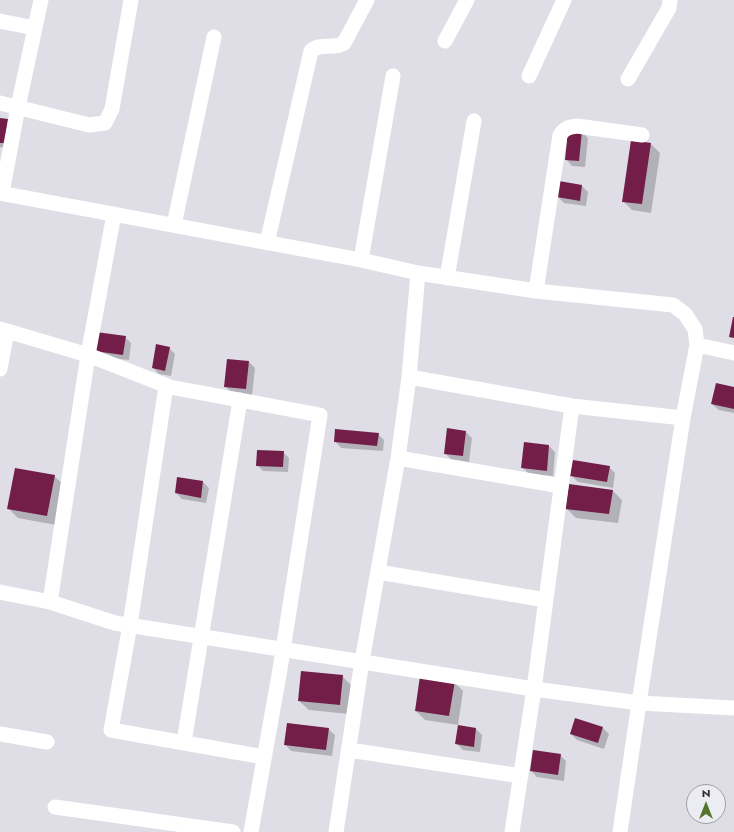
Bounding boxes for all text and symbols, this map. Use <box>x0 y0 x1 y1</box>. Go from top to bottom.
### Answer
north arrow <box>686 784 726 824</box>
text: N <box>702 785 710 801</box>

